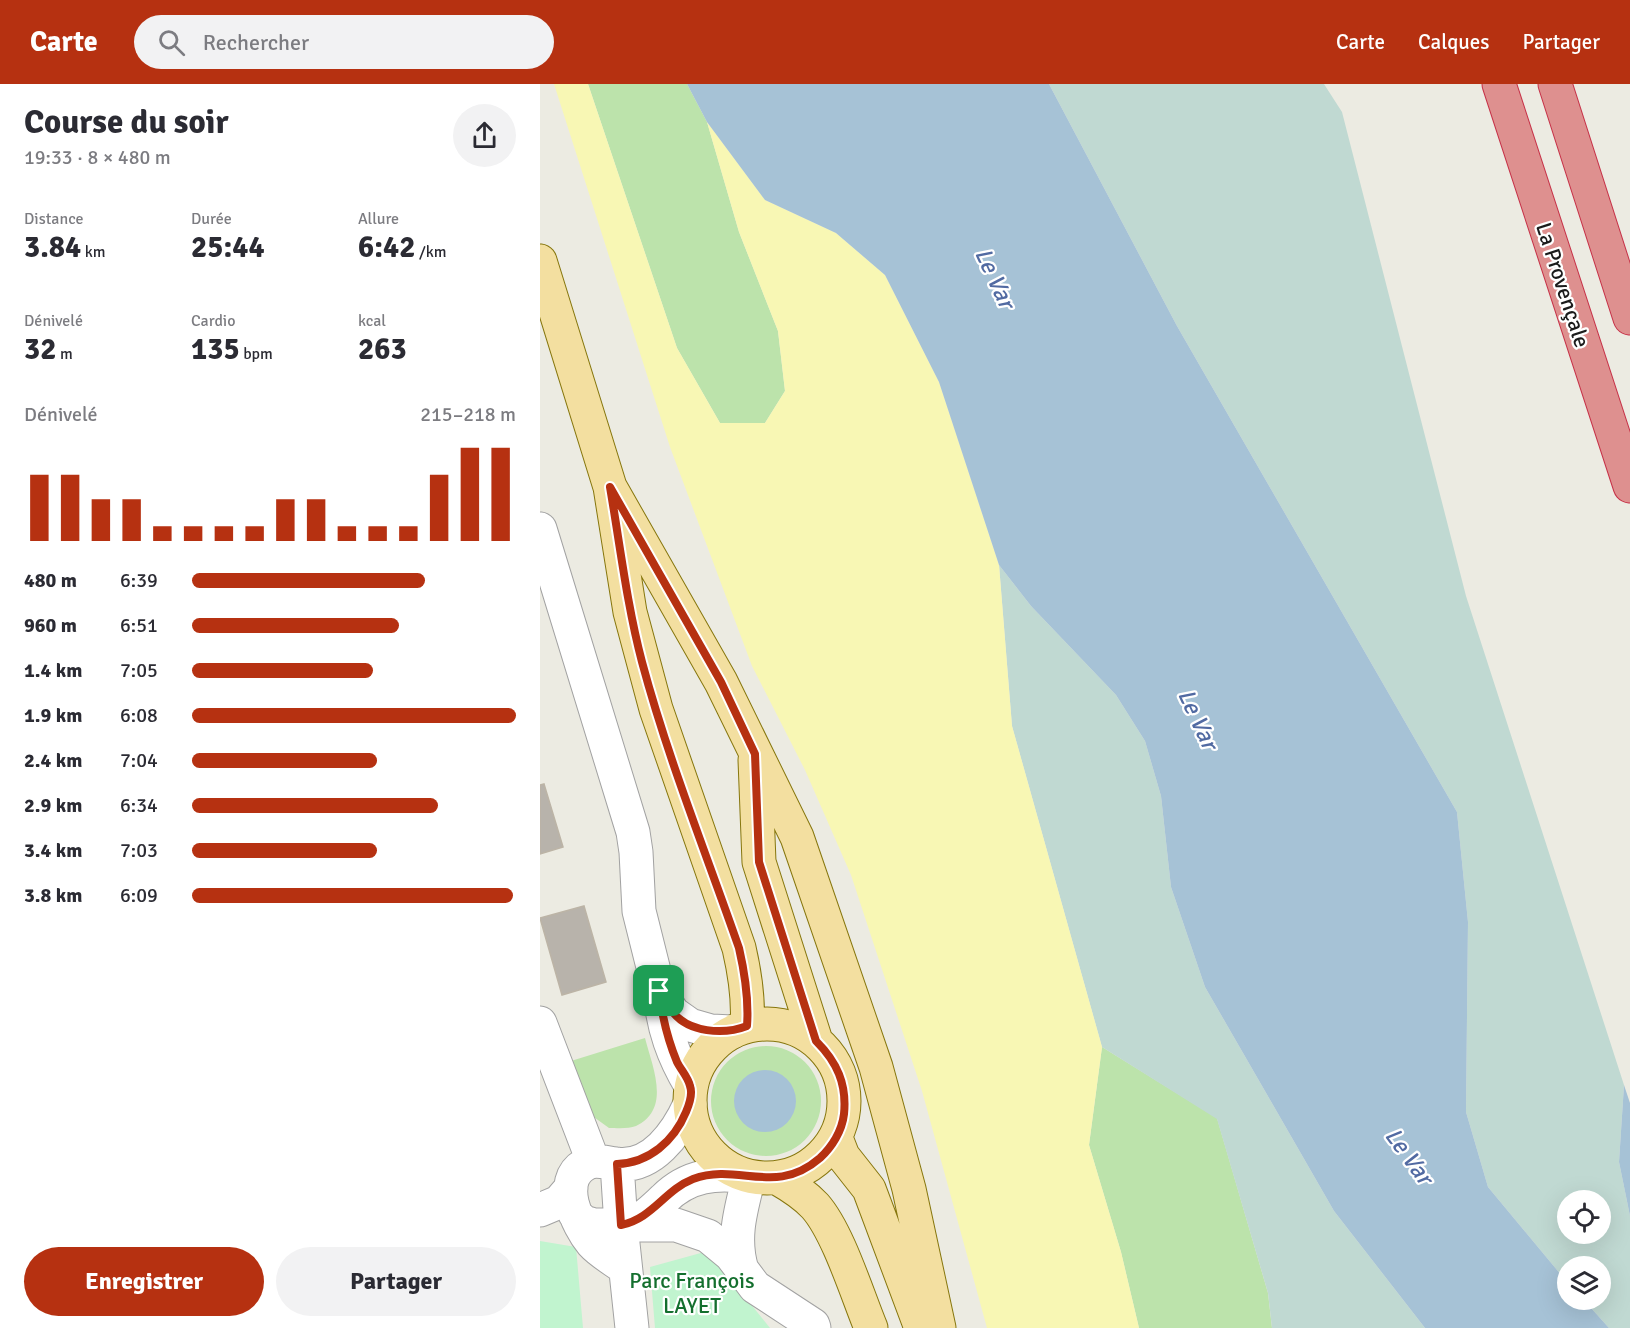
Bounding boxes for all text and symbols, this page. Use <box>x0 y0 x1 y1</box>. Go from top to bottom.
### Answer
search box <box>134 15 554 69</box>
text: Carte <box>30 25 98 59</box>
icon: search <box>155 26 188 59</box>
text: Rechercher <box>203 29 309 56</box>
text: Carte <box>1336 29 1385 55</box>
text: Calques <box>1418 29 1489 55</box>
text: Partager <box>1522 29 1600 55</box>
text: Course du soir <box>24 102 229 143</box>
button: share <box>453 104 516 167</box>
text: 19:33 · 8 × 480 m <box>24 145 171 170</box>
text: Distance <box>24 209 84 229</box>
text: Durée <box>191 209 232 229</box>
text: Allure <box>358 209 399 229</box>
street label: La Provençale <box>1530 219 1596 351</box>
text: 3.84 <box>24 229 81 266</box>
text: 25:44 <box>191 229 265 266</box>
text: 6:42 <box>358 229 415 266</box>
text: km <box>81 242 106 262</box>
text: /km <box>415 242 447 262</box>
water label: Le Var <box>968 243 1023 316</box>
text: Dénivelé <box>24 311 83 331</box>
text: Cardio <box>191 311 236 331</box>
text: kcal <box>358 311 386 331</box>
text: 32 <box>24 331 56 368</box>
text: 135 <box>191 331 240 368</box>
text: 263 <box>358 331 407 368</box>
text: m <box>56 344 73 364</box>
text: bpm <box>240 344 273 364</box>
text: Dénivelé <box>24 402 98 427</box>
text: 215–218 m <box>420 402 516 427</box>
text: 480 m <box>24 568 77 593</box>
text: 6:39 <box>120 568 158 593</box>
text: 960 m <box>24 613 77 638</box>
text: 6:51 <box>120 613 158 638</box>
text: 1.4 km <box>24 658 82 683</box>
text: 7:05 <box>120 658 158 683</box>
water label: Le Var <box>1171 684 1226 757</box>
text: 1.9 km <box>24 703 82 728</box>
text: 6:08 <box>120 703 158 728</box>
text: 2.4 km <box>24 748 82 773</box>
text: 7:04 <box>120 748 158 773</box>
text: 2.9 km <box>24 793 82 818</box>
text: 6:34 <box>120 793 158 818</box>
text: 3.4 km <box>24 838 82 863</box>
text: 7:03 <box>120 838 158 863</box>
text: 3.8 km <box>24 883 82 908</box>
text: 6:09 <box>120 883 158 908</box>
pin <box>633 965 684 1016</box>
icon: arrive <box>642 974 675 1007</box>
water label: Le Var <box>1378 1122 1442 1193</box>
map controls <box>1557 1190 1611 1310</box>
button: locate <box>1557 1190 1611 1244</box>
button: Enregistrer <box>24 1247 264 1316</box>
button: Partager <box>276 1247 516 1316</box>
button: layers <box>1557 1256 1611 1310</box>
park label: Parc François LAYET <box>629 1267 755 1319</box>

